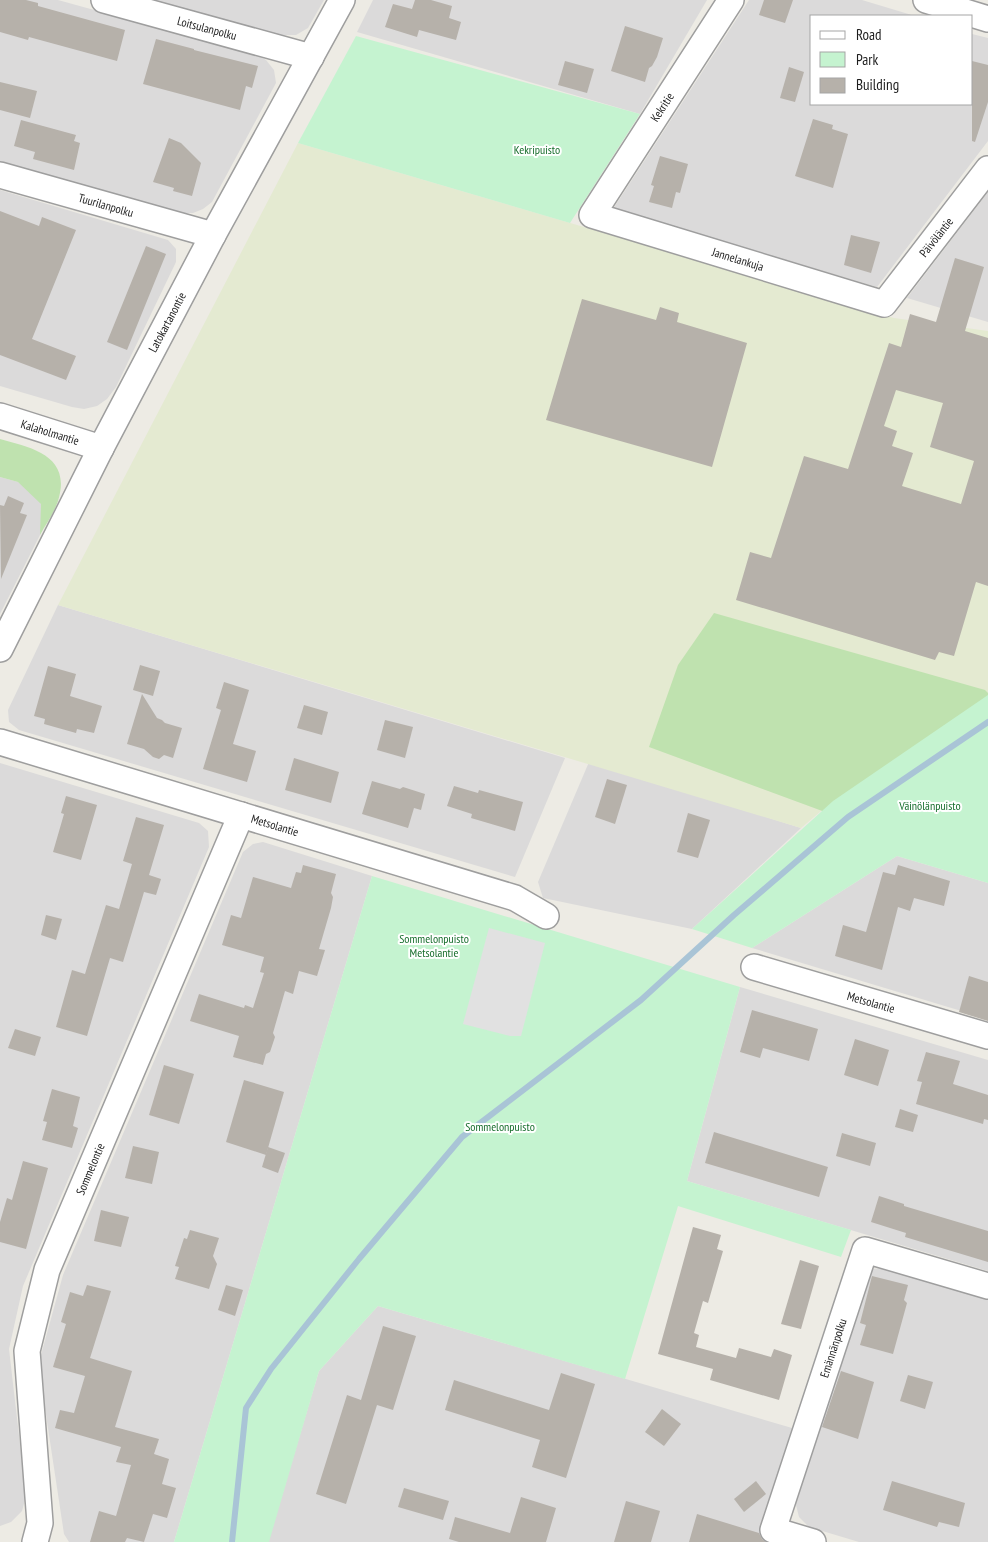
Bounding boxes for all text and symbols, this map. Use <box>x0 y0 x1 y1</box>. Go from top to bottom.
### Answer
street label: Loitsulanpolku <box>176 13 238 43</box>
legend <box>810 15 973 105</box>
text: Road <box>856 25 882 44</box>
text: Park <box>856 50 878 69</box>
text: Building <box>856 75 899 94</box>
street label: Kekritie <box>647 90 677 124</box>
park label: Kekripuisto <box>514 142 560 157</box>
street label: Tuurilanpolku <box>77 190 135 220</box>
street label: Päivöläntie <box>916 214 956 260</box>
street label: Jannelankuja <box>709 244 766 274</box>
street label: Latokartanontie <box>145 289 189 355</box>
street label: Kalaholmantie <box>19 416 81 448</box>
park label: Väinölänpuisto <box>898 798 961 813</box>
street label: Metsolantie <box>249 811 301 839</box>
park label: Sommelonpuisto Metsolantie <box>399 931 469 960</box>
street label: Metsolantie <box>845 988 897 1016</box>
park label: Sommelonpuisto <box>465 1119 535 1134</box>
street label: Sommelontie <box>72 1141 108 1197</box>
street label: Emännänpolku <box>816 1316 850 1380</box>

